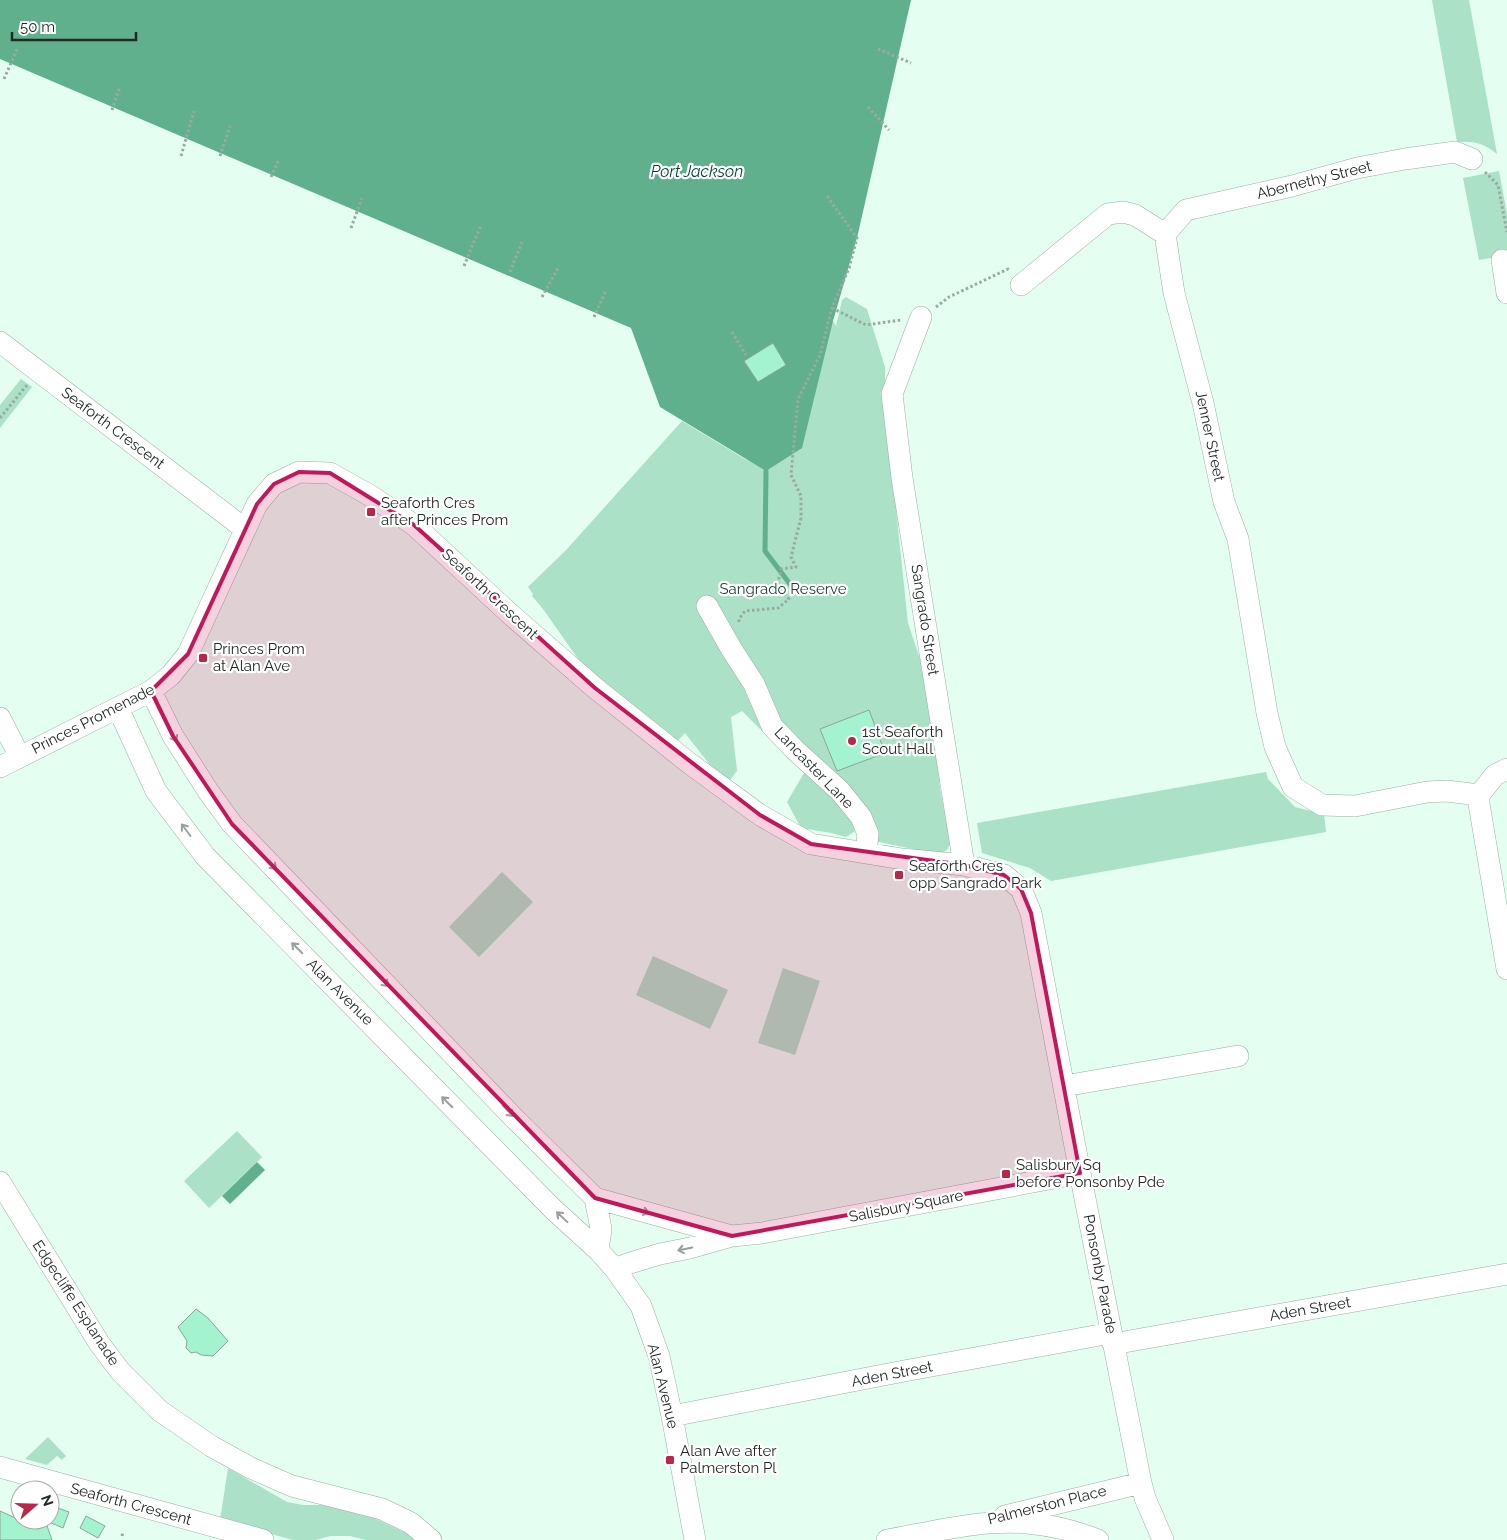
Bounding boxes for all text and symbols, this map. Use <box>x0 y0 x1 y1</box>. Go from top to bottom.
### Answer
scale bar <box>12 10 136 42</box>
text: 50 m <box>20 18 55 36</box>
street label: Abernethy Street <box>1255 157 1373 203</box>
water label: Port Jackson <box>651 162 743 181</box>
street label: Seaforth Crescent <box>58 383 168 473</box>
street label: Jenner Street <box>1192 389 1228 483</box>
place label: Seaforth Cres after Princes Prom <box>381 494 508 529</box>
marker: Seaforth Cres after Princes Prom <box>365 506 377 518</box>
street label: Seaforth Crescent <box>438 545 542 643</box>
street label: Sangrado Street <box>907 563 943 677</box>
park label: Sangrado Reserve <box>720 580 847 598</box>
place label: Princes Prom at Alan Ave <box>213 640 305 675</box>
marker: Princes Prom at Alan Ave <box>197 652 209 664</box>
street label: Princes Promenade <box>29 680 158 758</box>
place label: 1st Seaforth Scout Hall <box>862 723 943 758</box>
street label: Lancaster Lane <box>771 724 858 813</box>
one-way arrow <box>169 727 178 742</box>
marker: 1st Seaforth Scout Hall <box>846 735 858 747</box>
one-way arrow <box>181 823 191 837</box>
place label: Seaforth Cres opp Sangrado Park <box>909 857 1042 892</box>
one-way arrow <box>265 858 277 870</box>
marker: Seaforth Cres opp Sangrado Park <box>893 869 905 881</box>
one-way arrow <box>291 942 303 955</box>
street label: Alan Avenue <box>303 955 377 1029</box>
one-way arrow <box>377 975 389 987</box>
one-way arrow <box>442 1096 454 1108</box>
one-way arrow <box>502 1105 514 1117</box>
place label: Salisbury Sq before Ponsonby Pde <box>1016 1156 1165 1191</box>
marker: Salisbury Sq before Ponsonby Pde <box>1000 1168 1012 1180</box>
street label: Salisbury Square <box>847 1186 965 1226</box>
one-way arrow <box>633 1207 649 1216</box>
one-way arrow <box>555 1211 568 1223</box>
street label: Ponsonby Parade <box>1080 1213 1120 1335</box>
street label: Edgecliffe Esplanade <box>29 1237 123 1369</box>
one-way arrow <box>677 1245 693 1254</box>
street label: Aden Street <box>1268 1293 1352 1325</box>
street label: Alan Avenue <box>644 1342 682 1431</box>
street label: Aden Street <box>850 1357 934 1391</box>
place label: Alan Ave after Palmerston Pl <box>680 1442 777 1477</box>
marker: Alan Ave after Palmerston Pl <box>664 1454 676 1466</box>
street label: Seaforth Crescent <box>69 1479 193 1529</box>
north arrow <box>10 1480 60 1530</box>
street label: Palmerston Place <box>986 1482 1108 1528</box>
text: N <box>38 1493 57 1508</box>

